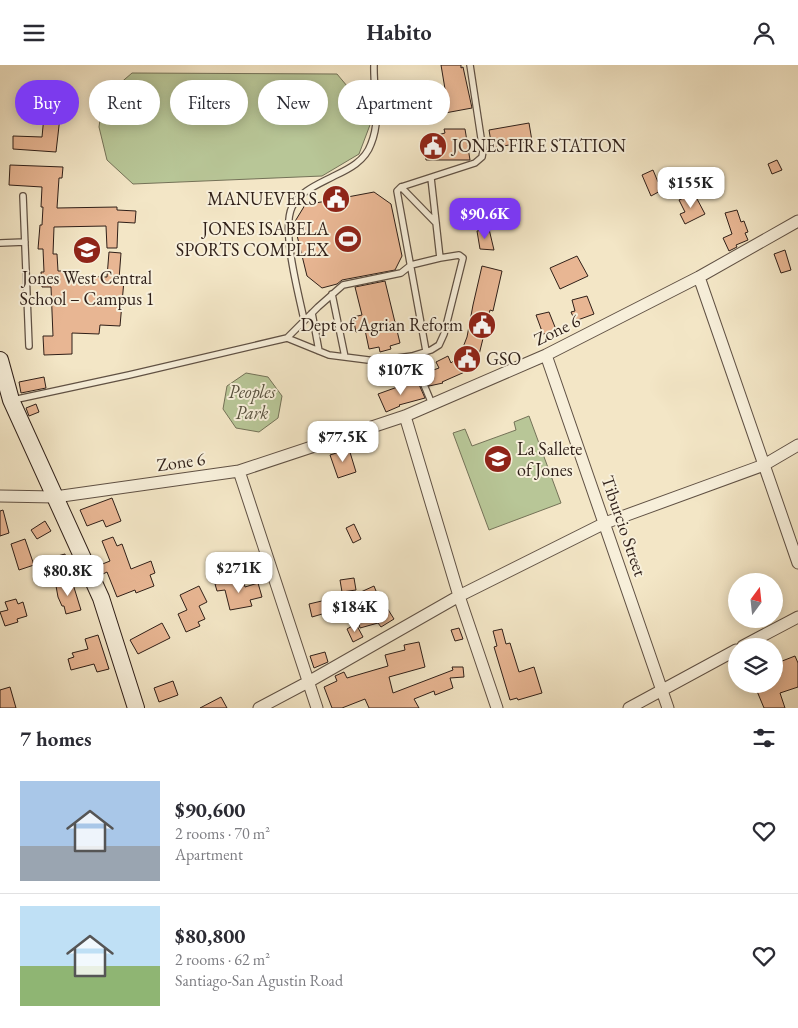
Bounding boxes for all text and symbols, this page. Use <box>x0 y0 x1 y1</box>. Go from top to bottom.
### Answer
text: Habito <box>367 18 432 47</box>
icon: menu <box>20 19 48 47</box>
icon: person <box>750 19 778 47</box>
chip: Buy <box>15 80 79 125</box>
chip: Rent <box>89 80 160 125</box>
chip: Filters <box>170 80 248 125</box>
chip: New <box>258 80 328 125</box>
chip: Apartment <box>338 80 450 125</box>
public building icon: JONES FIRE STATION <box>418 131 448 161</box>
place label: JONES FIRE STATION <box>450 134 627 157</box>
pin: $155K <box>656 167 726 209</box>
text: $155K <box>669 172 713 193</box>
public building icon: MANUEVERS <box>321 184 351 214</box>
place label: MANUEVERS <box>207 187 317 210</box>
pin: $90.6K <box>444 197 526 240</box>
text: $90.6K <box>461 203 509 224</box>
place label: JONES ISABELA SPORTS COMPLEX <box>176 217 330 261</box>
sports icon: JONES ISABELA SPORTS COMPLEX <box>333 224 363 254</box>
school or university icon: Jones West Central School – Campus 1 <box>72 235 102 265</box>
place label: Jones West Central School – Campus 1 <box>20 266 154 310</box>
street label: Zone 6 <box>530 308 584 351</box>
public building icon: Dept of Agrian Reform <box>467 310 497 340</box>
place label: Dept of Agrian Reform <box>301 313 463 336</box>
public building icon: GSO <box>452 344 482 374</box>
place label: GSO <box>486 347 521 370</box>
pin: $107K <box>366 353 436 396</box>
text: $107K <box>379 359 423 380</box>
park label: Peoples Park <box>229 380 277 424</box>
pin: $77.5K <box>302 421 384 463</box>
text: $77.5K <box>319 426 367 447</box>
place label: La Sallete of Jones <box>517 437 582 481</box>
school or university icon: La Sallete of Jones <box>483 444 513 474</box>
street label: Zone 6 <box>155 447 207 476</box>
street label: Tiburcio Street <box>597 472 653 580</box>
pin: $271K <box>204 551 274 594</box>
pin: $80.8K <box>27 555 109 597</box>
text: $271K <box>217 557 261 578</box>
text: $80.8K <box>44 560 92 581</box>
north arrow <box>728 573 782 627</box>
map controls <box>728 573 783 693</box>
pin: $184K <box>320 591 390 633</box>
text: $184K <box>333 596 377 617</box>
button: layers <box>728 638 783 693</box>
icon: filters <box>750 724 778 752</box>
text: 7 homes <box>20 725 92 752</box>
text: $90,600 <box>175 796 245 823</box>
icon: home <box>60 801 120 861</box>
icon: heart <box>750 817 778 845</box>
text: 2 rooms · 70 m² <box>175 823 270 844</box>
text: Apartment <box>175 844 243 865</box>
text: $80,800 <box>175 922 245 949</box>
icon: home <box>60 926 120 986</box>
icon: heart <box>750 942 778 970</box>
text: 2 rooms · 62 m² <box>175 949 270 970</box>
text: Santiago-San Agustin Road <box>175 970 343 991</box>

